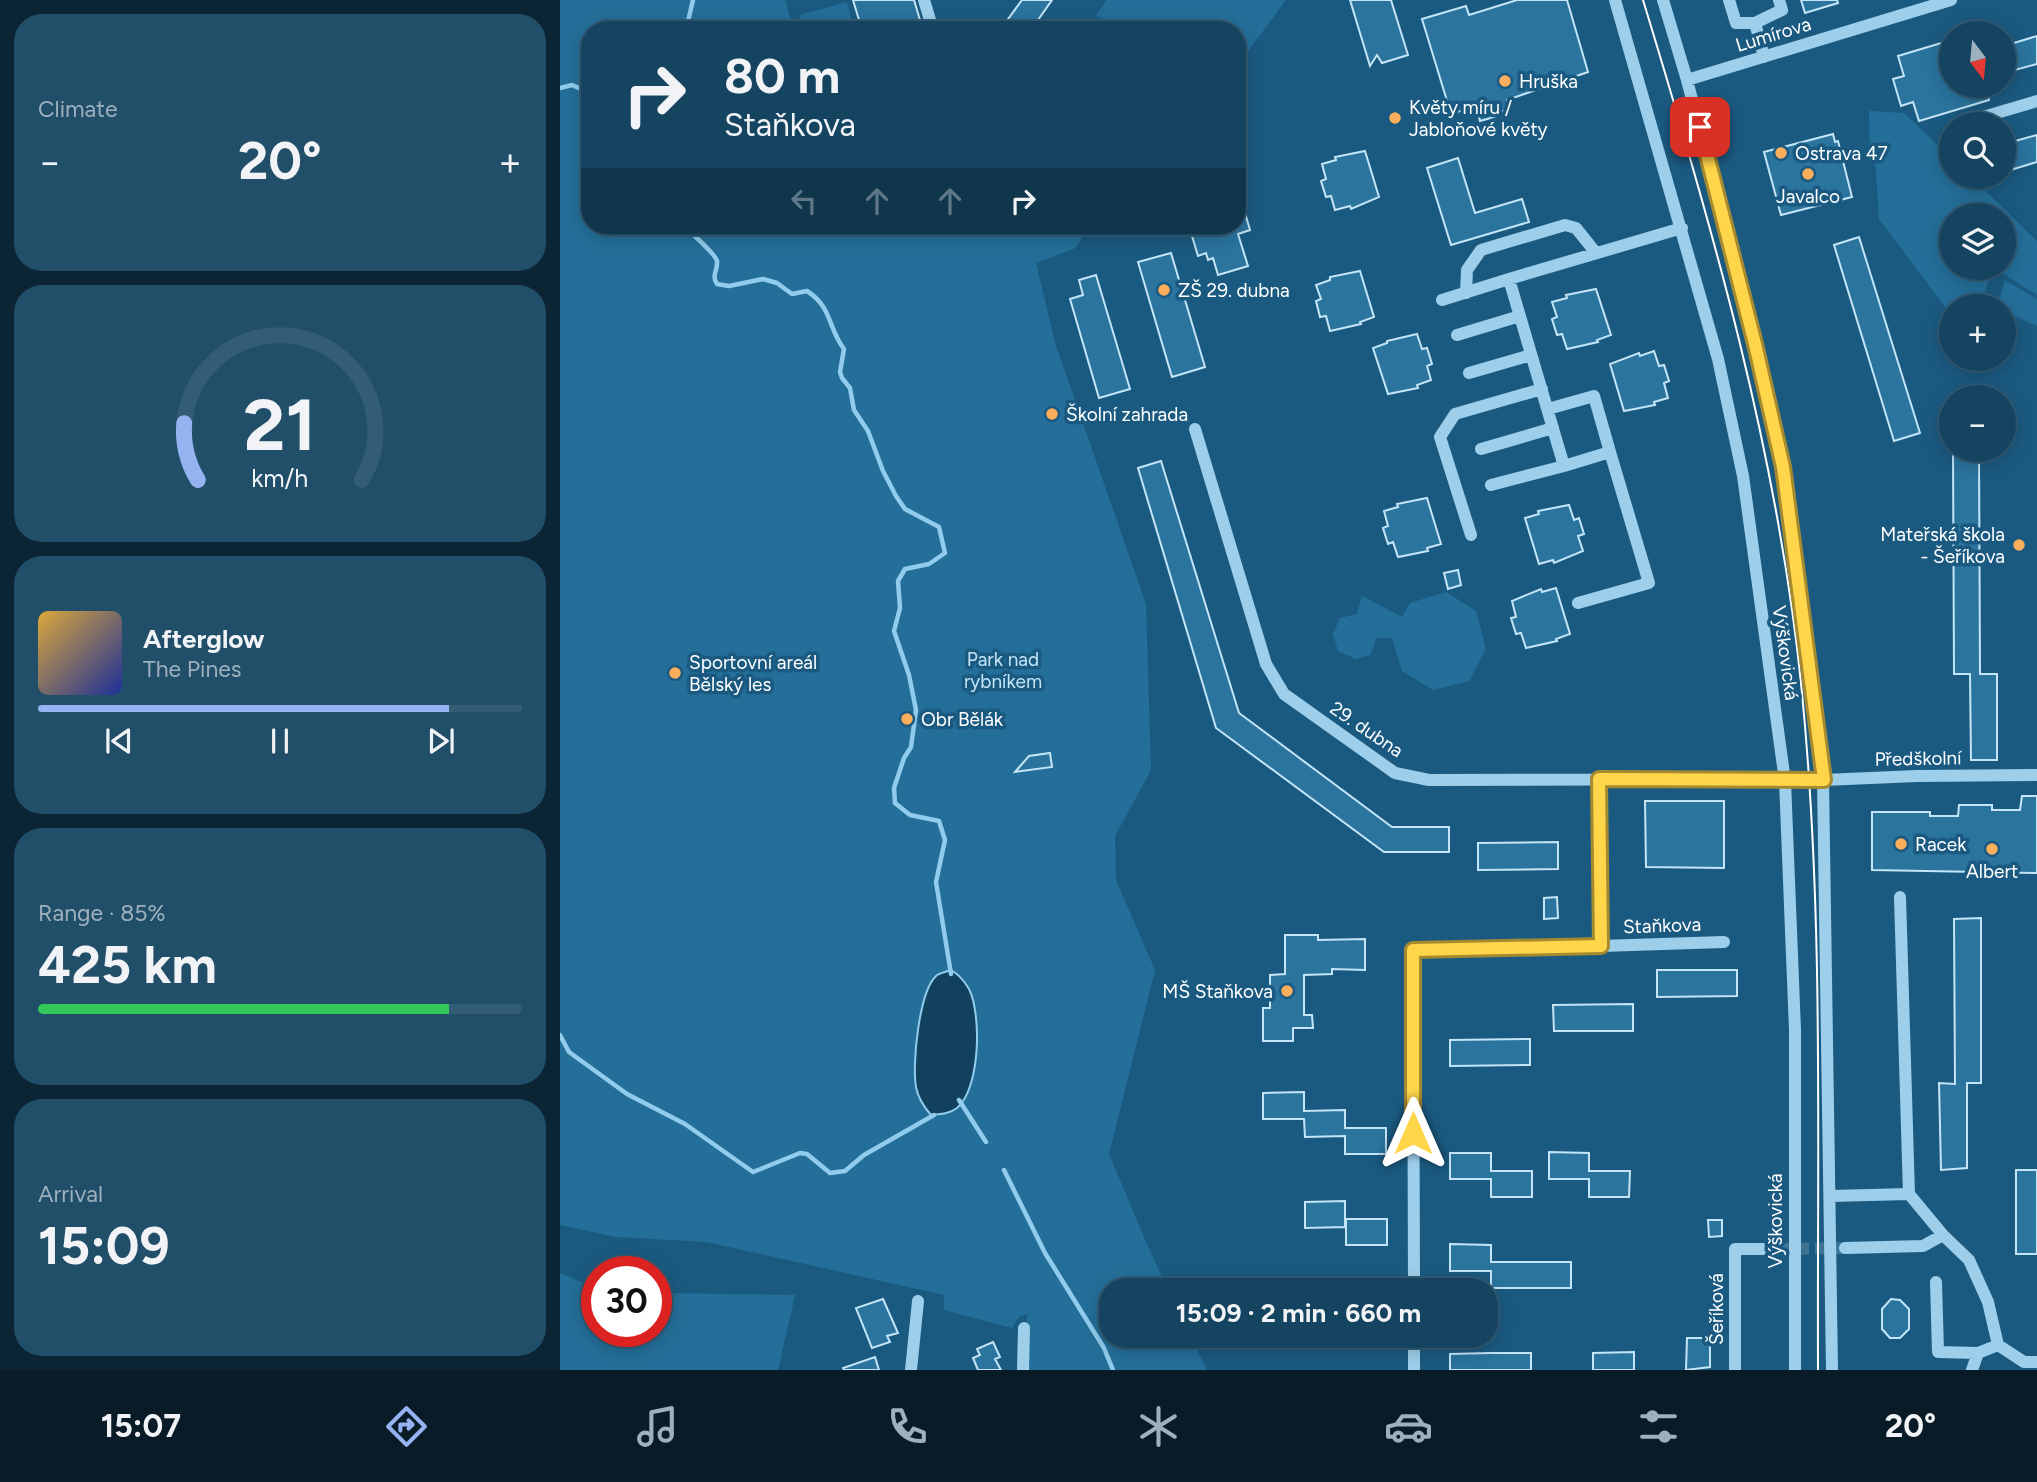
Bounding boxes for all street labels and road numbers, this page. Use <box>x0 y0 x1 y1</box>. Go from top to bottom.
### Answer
street label: Lumírova <box>1733 12 1814 57</box>
street label: Výškovická <box>1767 604 1804 702</box>
street label: 29. dubna <box>1326 697 1408 762</box>
street label: Předškolní <box>1874 746 1963 771</box>
street label: Staňkova <box>1623 913 1702 938</box>
street label: Výškovická <box>1764 1173 1787 1269</box>
street label: Šeříková <box>1705 1273 1728 1345</box>

